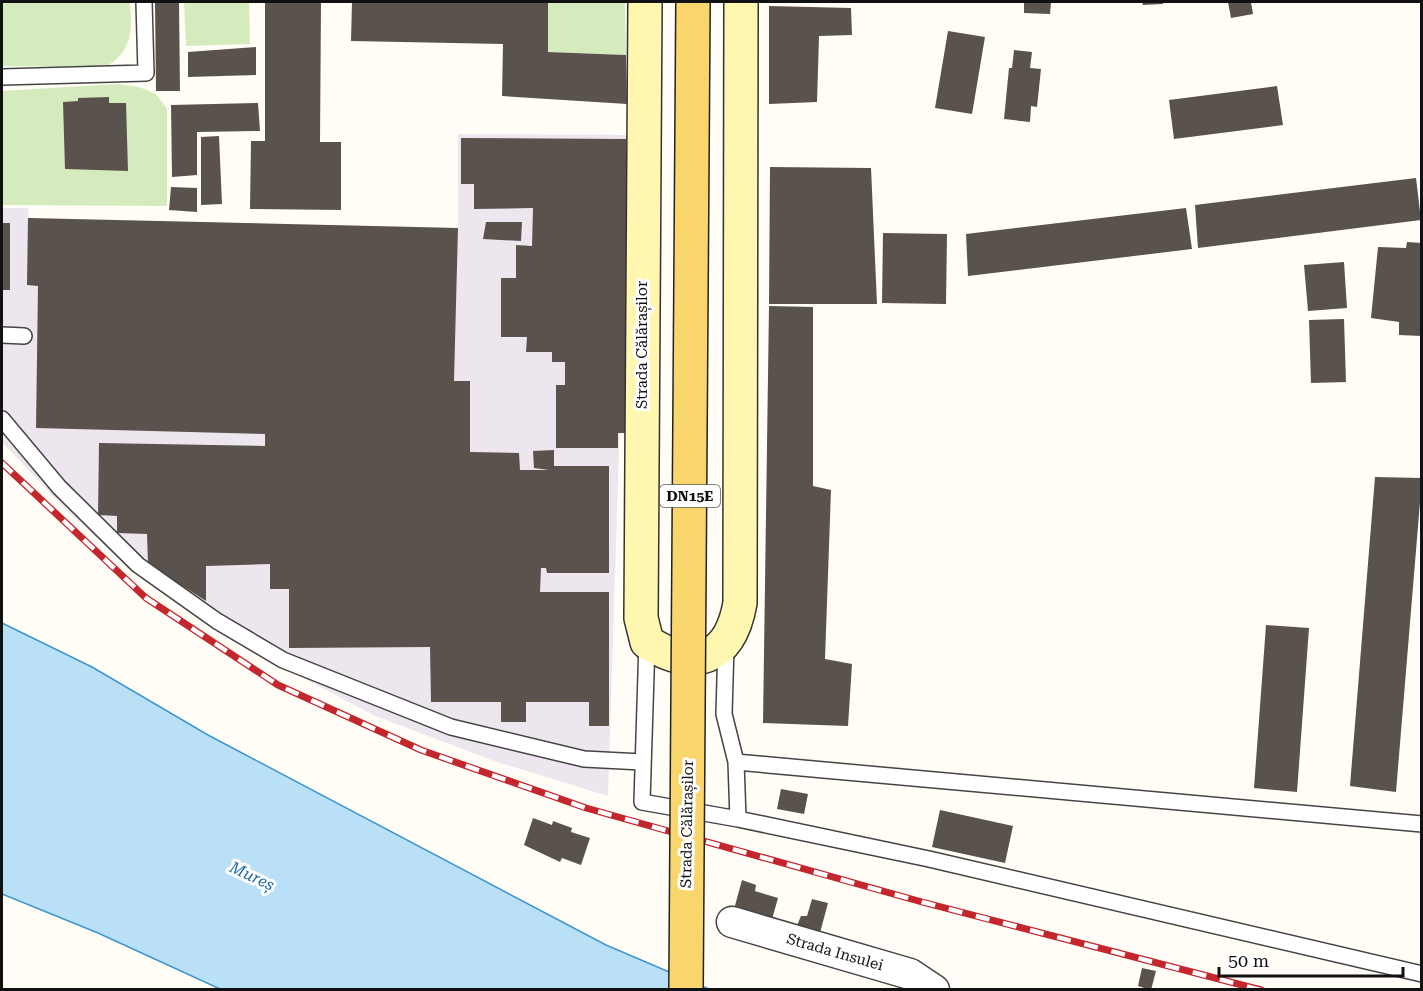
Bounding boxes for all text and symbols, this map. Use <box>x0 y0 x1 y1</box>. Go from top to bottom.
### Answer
street label: Strada Călărașilor <box>633 281 652 409</box>
road number: DN15E <box>660 485 720 507</box>
street label: Strada Călărașilor <box>677 760 698 888</box>
water label: Mureș <box>225 857 277 895</box>
street label: Strada Insulei <box>785 930 886 974</box>
scale bar <box>1219 940 1404 978</box>
text: 50 m <box>1228 950 1269 971</box>

